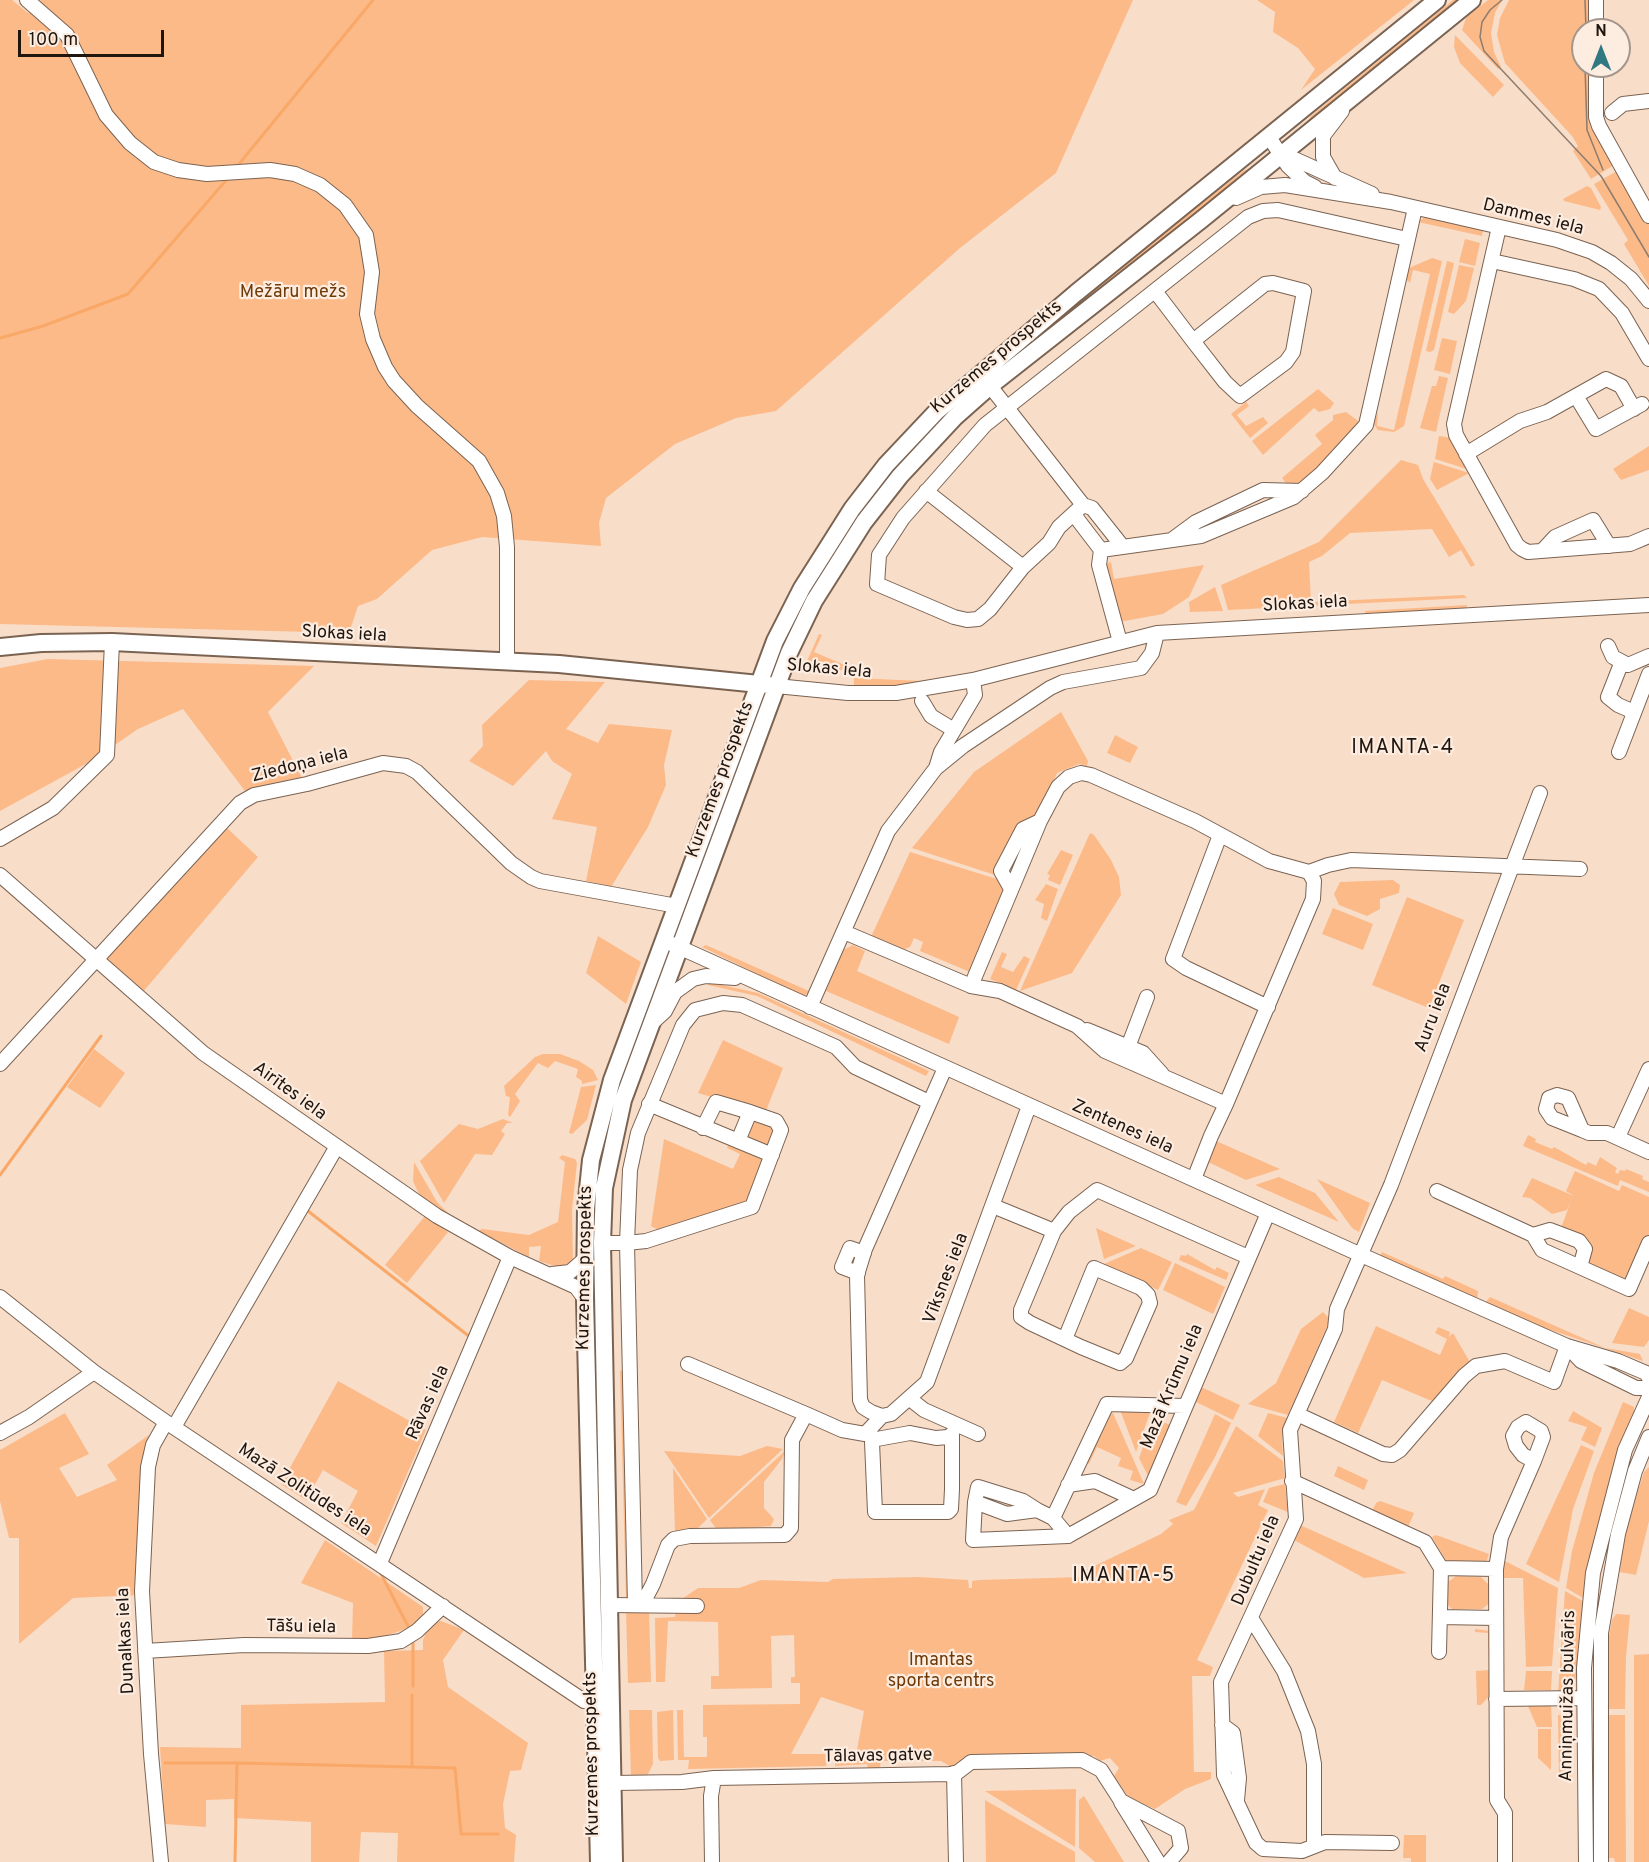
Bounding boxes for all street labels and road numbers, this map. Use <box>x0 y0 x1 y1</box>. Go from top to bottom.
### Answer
street label: Dammes iela <box>1480 195 1586 241</box>
street label: Kurzemes prospekts <box>927 297 1067 419</box>
street label: Slokas iela <box>1262 592 1348 618</box>
street label: Slokas iela <box>301 622 387 648</box>
street label: Slokas iela <box>786 656 872 684</box>
street label: Kurzemes prospekts <box>683 699 759 861</box>
street label: Ziedoņa iela <box>249 744 351 788</box>
street label: Auru iela <box>1411 981 1457 1055</box>
street label: Airītes iela <box>248 1058 330 1126</box>
street label: Zentenes iela <box>1068 1096 1176 1160</box>
street label: Kurzemes prospekts <box>574 1185 598 1351</box>
street label: Vīksnes iela <box>920 1230 974 1328</box>
street label: Mazā Krūmu iela <box>1137 1321 1209 1453</box>
street label: Rāvas iela <box>403 1362 455 1444</box>
street label: Mazā Zolitūdes iela <box>233 1440 375 1542</box>
street label: Dubultu iela <box>1228 1512 1286 1610</box>
street label: Dunalkas iela <box>113 1587 141 1695</box>
street label: Anniņmuižas bulvāris <box>1557 1610 1581 1782</box>
street label: Tāšu iela <box>266 1617 336 1639</box>
street label: Kurzemes prospekts <box>581 1671 605 1837</box>
street label: Tālavas gatve <box>823 1745 933 1769</box>

